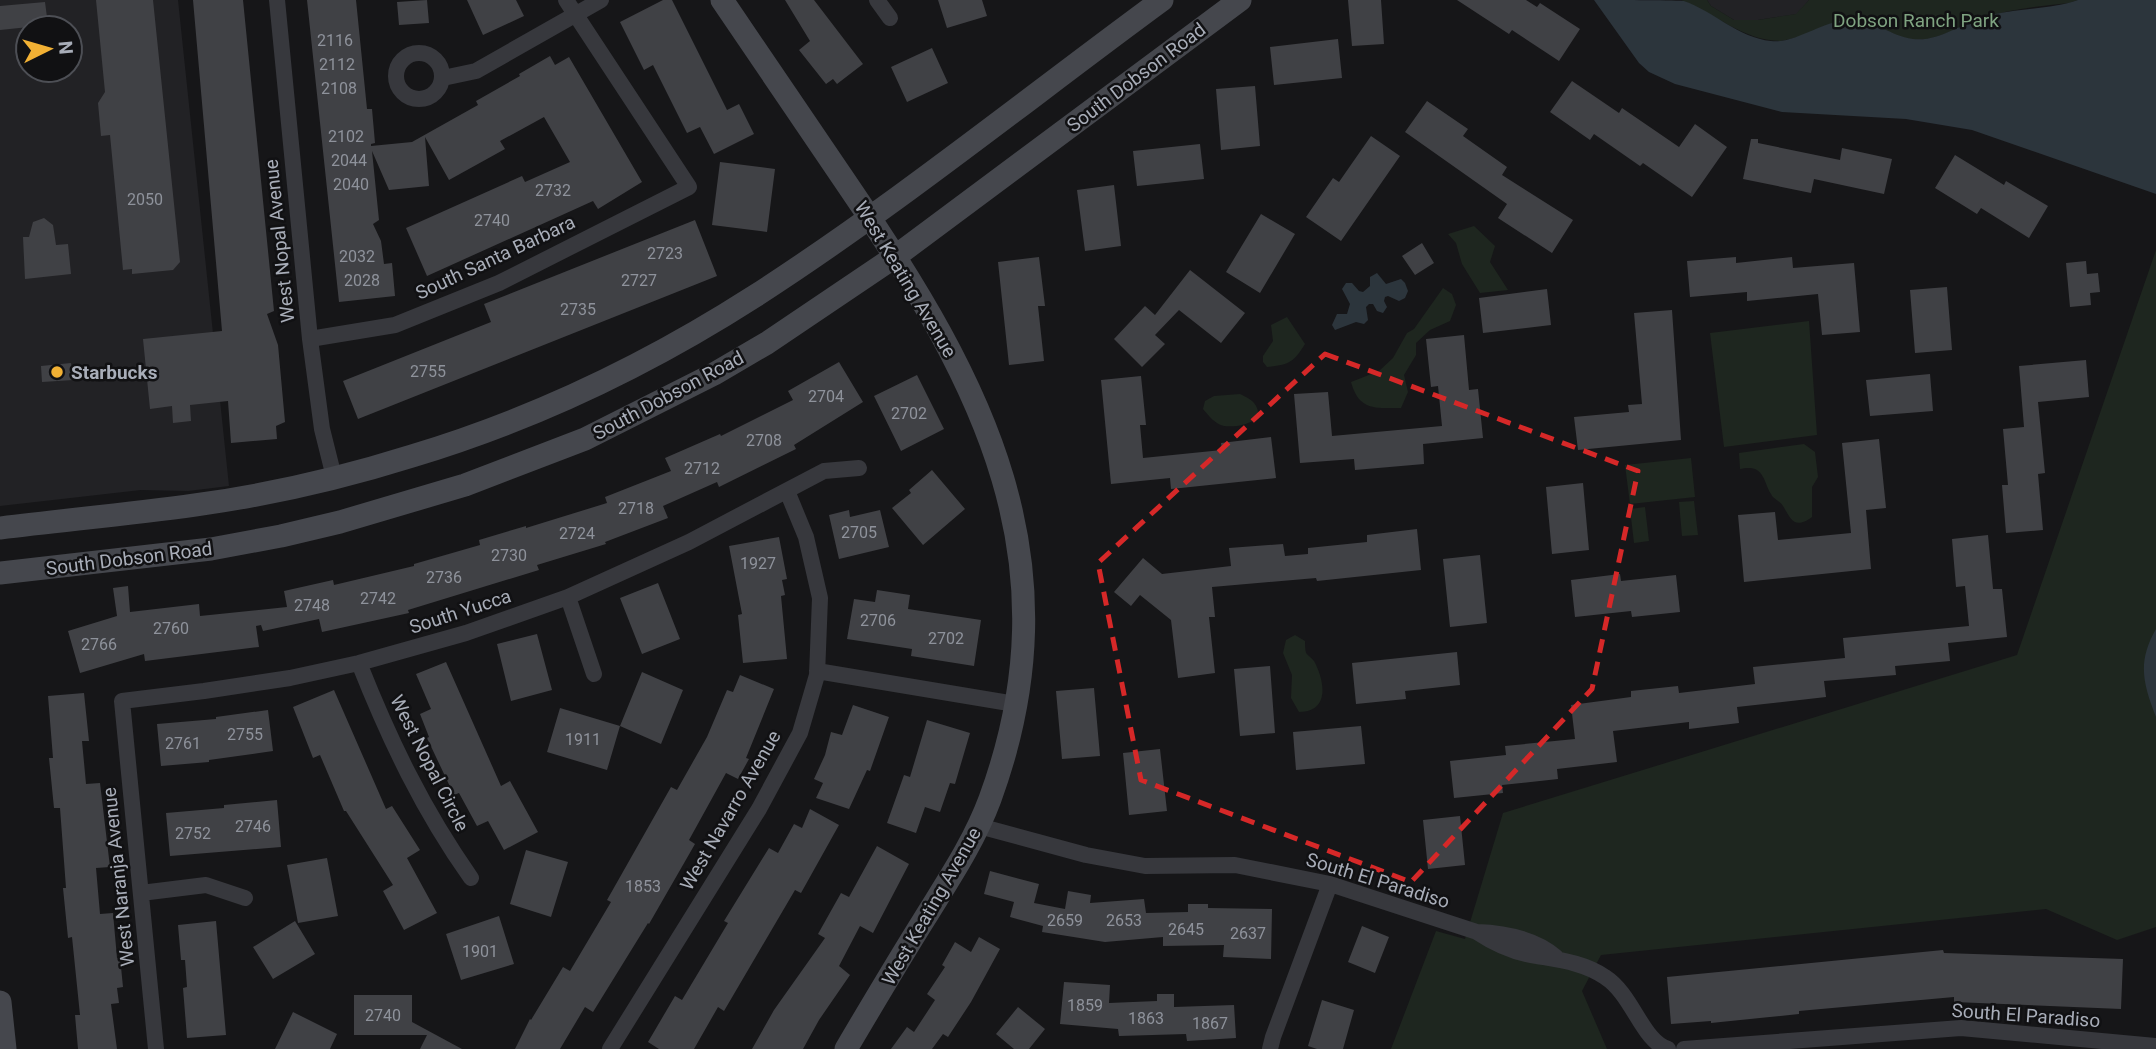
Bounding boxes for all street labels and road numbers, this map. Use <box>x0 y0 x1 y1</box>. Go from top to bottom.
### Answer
street label: South Dobson Road <box>1063 18 1210 137</box>
street label: West Nopal Avenue <box>259 158 300 324</box>
street label: West Keating Avenue <box>850 197 961 362</box>
street label: South Santa Barbara <box>412 210 579 305</box>
street label: South Dobson Road <box>589 346 748 445</box>
street label: South Dobson Road <box>45 537 214 580</box>
street label: South Yucca <box>406 584 514 639</box>
street label: West Nopal Circle <box>385 691 474 835</box>
street label: West Navarro Avenue <box>675 726 786 894</box>
street label: West Naranja Avenue <box>98 786 139 968</box>
street label: West Keating Avenue <box>877 823 986 989</box>
street label: South El Paradiso <box>1303 848 1452 913</box>
street label: South El Paradiso <box>1951 999 2101 1032</box>

